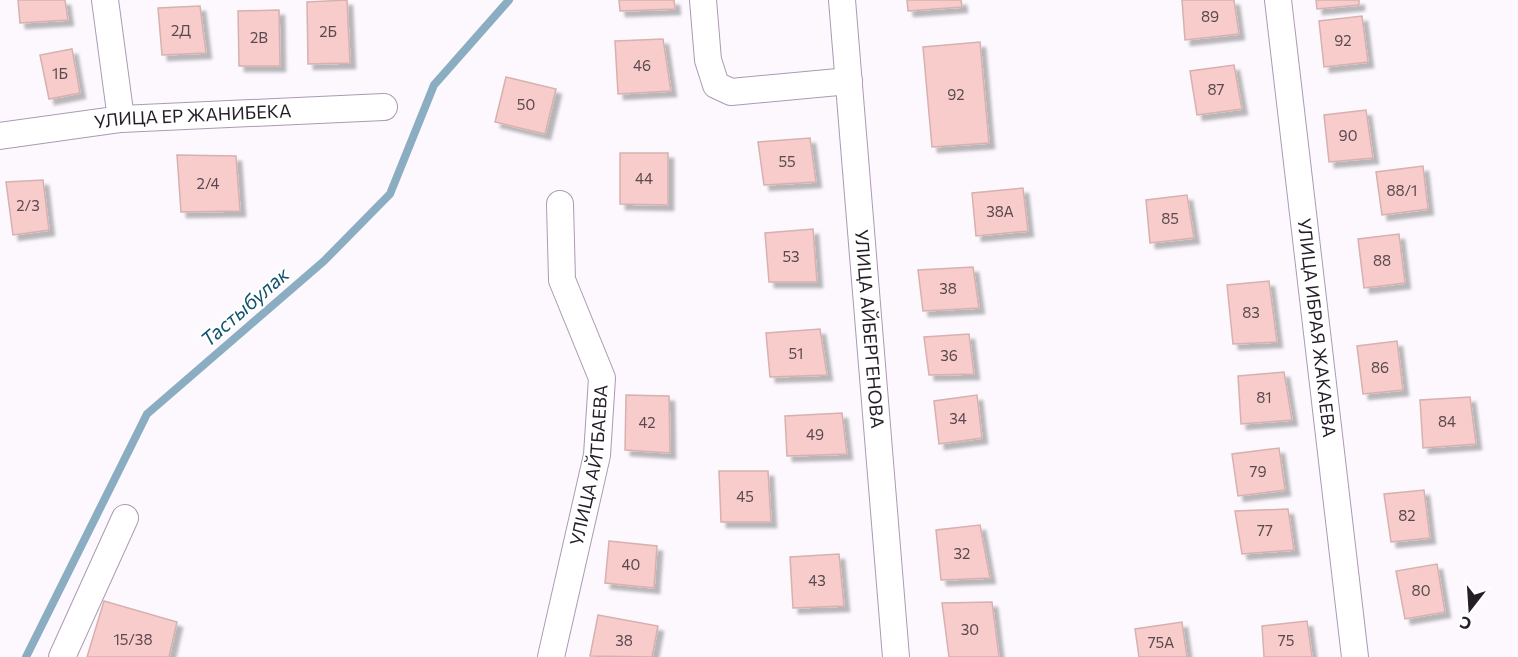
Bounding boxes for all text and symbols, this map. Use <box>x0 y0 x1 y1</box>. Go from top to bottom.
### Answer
house number: 89 <box>1201 7 1219 25</box>
house number: 2Д <box>171 21 191 39</box>
house number: 2Б <box>319 22 337 40</box>
house number: 2В <box>250 28 268 46</box>
house number: 92 <box>1334 31 1352 49</box>
house number: 46 <box>633 56 651 74</box>
house number: 1Б <box>52 64 68 82</box>
house number: 87 <box>1208 80 1225 98</box>
house number: 92 <box>947 85 965 103</box>
house number: 50 <box>517 95 535 113</box>
street label: УЛИЦА ЕР ЖАНИБЕКА <box>93 99 292 133</box>
house number: 90 <box>1339 126 1357 144</box>
house number: 55 <box>778 152 796 170</box>
house number: 44 <box>635 169 653 187</box>
house number: 2/4 <box>197 174 219 192</box>
house number: 88/1 <box>1387 181 1418 199</box>
house number: 2/3 <box>16 196 40 214</box>
house number: 38А <box>986 202 1014 220</box>
house number: 85 <box>1161 209 1179 227</box>
street label: УЛИЦА ИБРАЯ ЖАКАЕВА <box>1294 217 1341 438</box>
street label: УЛИЦА АЙБЕРГЕНОВА <box>851 228 889 429</box>
house number: 53 <box>782 247 800 265</box>
house number: 88 <box>1373 251 1391 269</box>
water label: Тастыбулак <box>195 261 294 351</box>
house number: 38 <box>939 279 957 297</box>
house number: 83 <box>1242 303 1260 321</box>
house number: 51 <box>788 344 804 362</box>
house number: 36 <box>940 346 958 364</box>
house number: 86 <box>1371 358 1389 376</box>
street label: УЛИЦА АЙТБАЕВА <box>565 384 612 548</box>
house number: 81 <box>1256 388 1272 406</box>
house number: 34 <box>949 409 967 427</box>
house number: 84 <box>1438 412 1456 430</box>
house number: 42 <box>638 413 656 431</box>
house number: 49 <box>806 425 824 443</box>
house number: 79 <box>1250 462 1266 480</box>
house number: 45 <box>736 487 754 505</box>
house number: 82 <box>1398 506 1416 524</box>
house number: 77 <box>1257 521 1273 539</box>
house number: 32 <box>954 544 970 562</box>
house number: 40 <box>622 555 640 573</box>
house number: 43 <box>808 571 826 589</box>
north arrow <box>1440 579 1500 639</box>
house number: 80 <box>1412 581 1430 599</box>
text: С <box>1457 613 1473 635</box>
house number: 30 <box>961 620 979 638</box>
house number: 15/38 <box>113 630 153 648</box>
house number: 38 <box>615 631 633 649</box>
house number: 75 <box>1278 631 1294 649</box>
house number: 75А <box>1148 633 1174 651</box>

